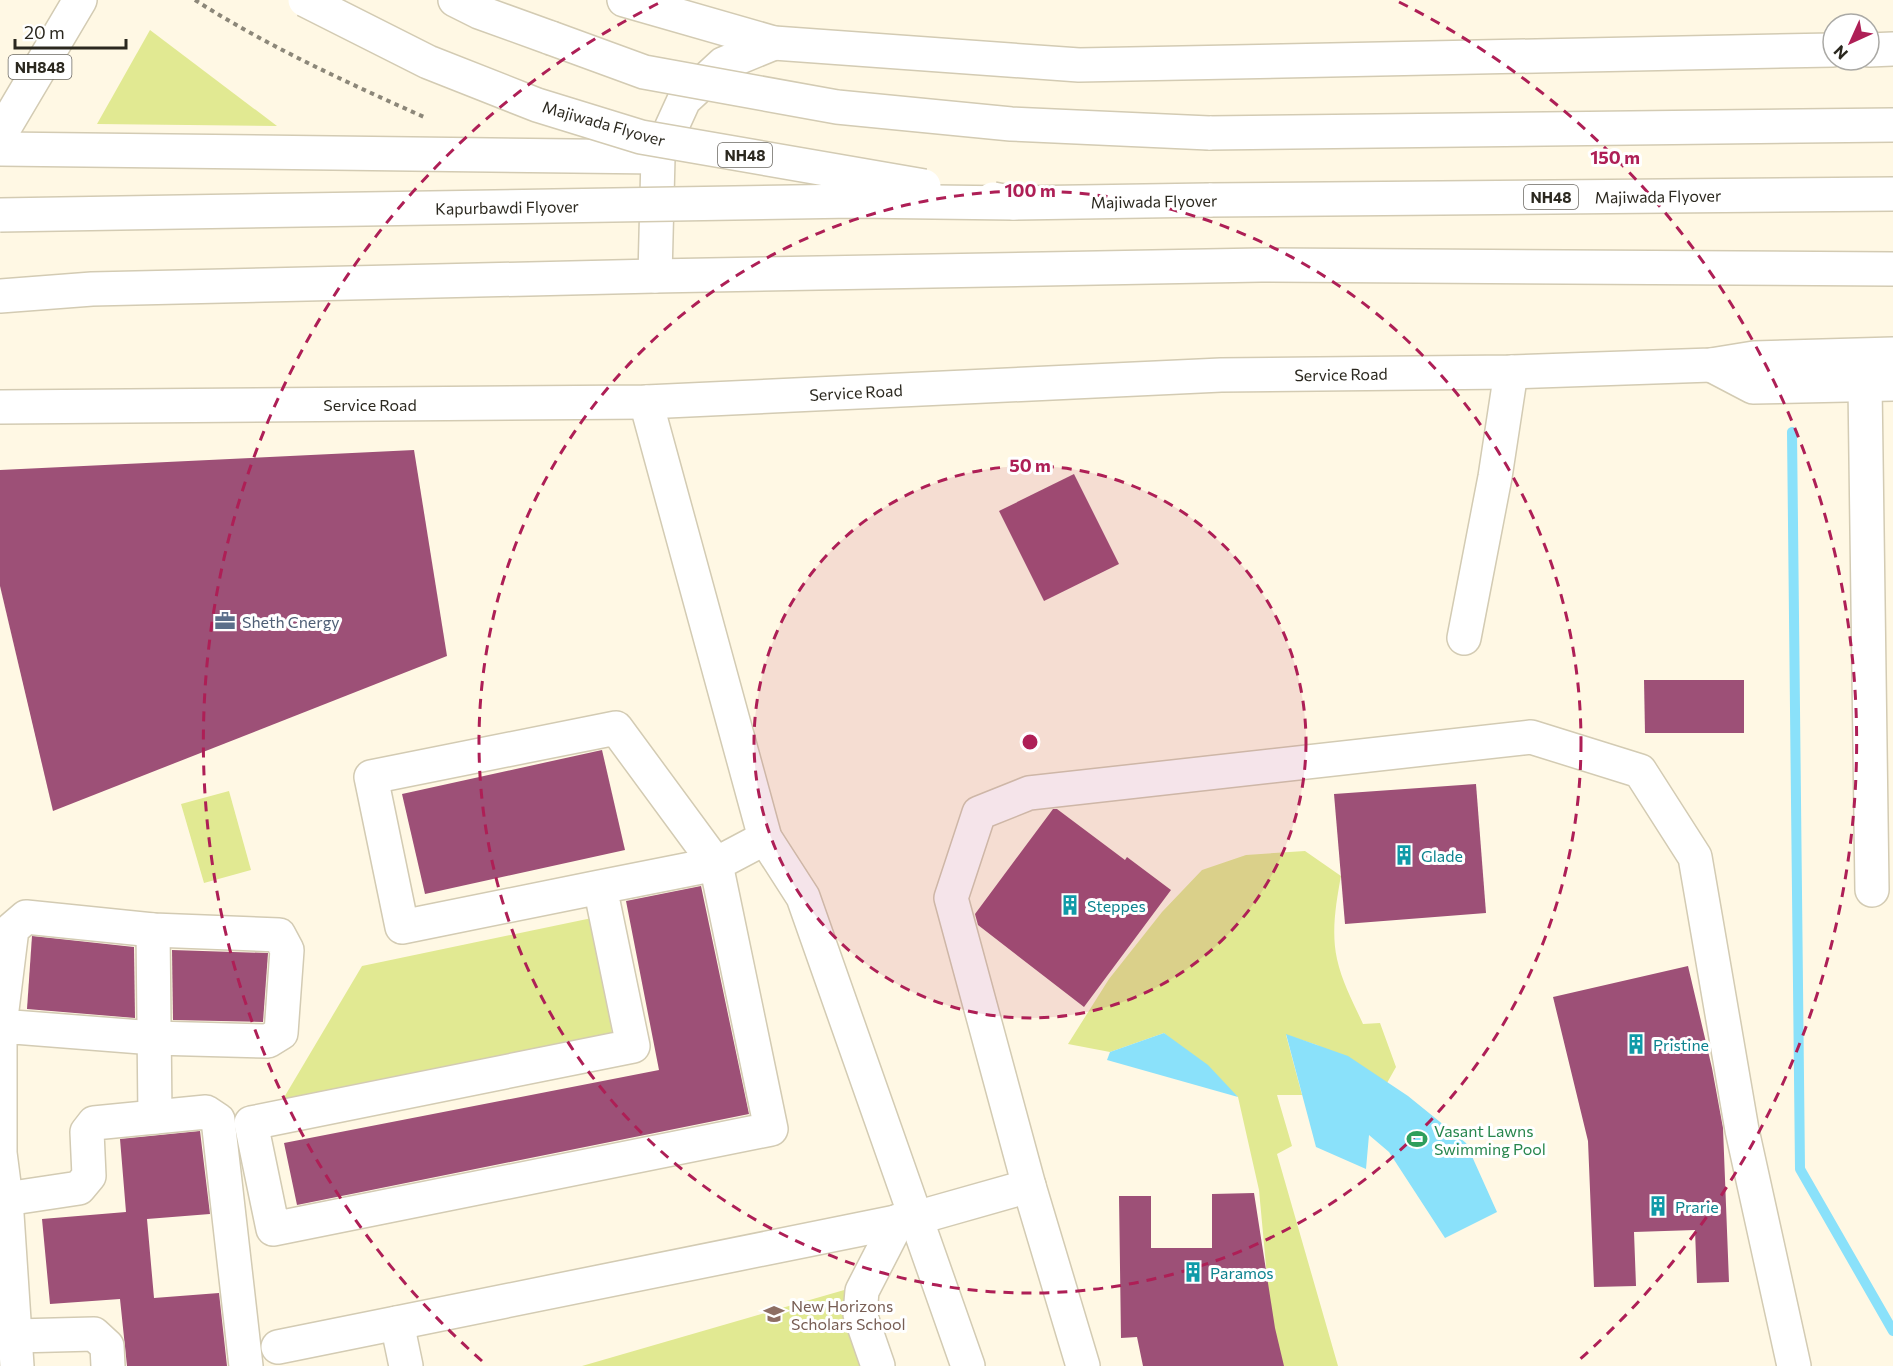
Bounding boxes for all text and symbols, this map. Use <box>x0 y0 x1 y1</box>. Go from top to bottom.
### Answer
scale bar <box>15 12 126 50</box>
north arrow <box>1821 12 1881 72</box>
text: 20 m <box>24 21 65 43</box>
text: N <box>1829 42 1851 64</box>
road number: NH848 <box>9 55 72 79</box>
street label: Majiwada Flyover <box>540 96 668 150</box>
road number: NH48 <box>718 143 772 167</box>
text: 150 m <box>1590 146 1640 168</box>
text: 100 m <box>1004 179 1056 201</box>
road number: NH48 <box>1524 185 1578 209</box>
street label: Majiwada Flyover <box>1595 185 1722 207</box>
street label: Majiwada Flyover <box>1091 190 1218 212</box>
street label: Kapurbawdi Flyover <box>435 196 580 218</box>
street label: Service Road <box>1294 364 1388 384</box>
street label: Service Road <box>809 380 903 404</box>
street label: Service Road <box>323 395 417 414</box>
text: 50 m <box>1009 454 1051 476</box>
office icon: Sheth Cnergy <box>213 609 237 633</box>
place label: Sheth Cnergy <box>242 612 340 631</box>
centre of rings <box>1020 732 1040 752</box>
building icon: Glade <box>1392 843 1416 867</box>
place label: Glade <box>1421 846 1463 865</box>
building icon: Steppes <box>1058 893 1082 917</box>
place label: Steppes <box>1087 896 1146 915</box>
building icon: Pristine <box>1624 1032 1648 1056</box>
place label: Pristine <box>1653 1035 1709 1054</box>
place label: Vasant Lawns Swimming Pool <box>1434 1121 1546 1158</box>
sports icon: Vasant Lawns Swimming Pool <box>1405 1127 1429 1151</box>
building icon: Prarie <box>1646 1194 1670 1218</box>
place label: Prarie <box>1675 1197 1719 1216</box>
building icon: Paramos <box>1181 1260 1205 1284</box>
place label: Paramos <box>1210 1263 1274 1282</box>
place label: New Horizons Scholars School <box>791 1296 906 1333</box>
school or university icon: New Horizons Scholars School <box>762 1302 786 1326</box>

